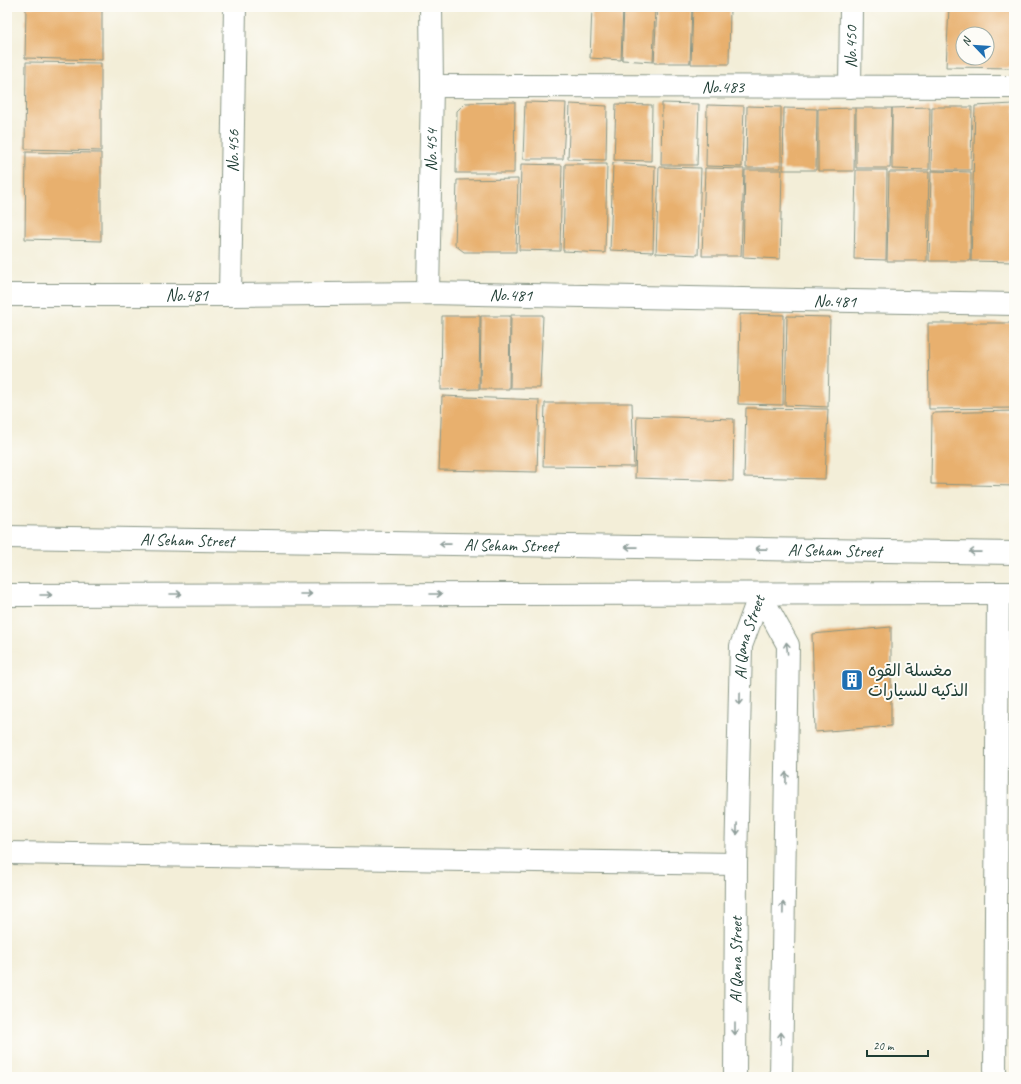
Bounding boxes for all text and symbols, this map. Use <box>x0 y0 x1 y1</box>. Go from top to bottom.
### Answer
street label: No.450 <box>840 24 861 68</box>
north arrow <box>955 26 995 66</box>
text: N <box>958 34 975 48</box>
street label: No.483 <box>702 76 746 97</box>
street label: No.454 <box>420 126 442 171</box>
street label: No.456 <box>222 128 243 172</box>
street label: No.481 <box>490 284 534 305</box>
street label: No.481 <box>166 285 210 306</box>
street label: No.481 <box>813 290 858 312</box>
street label: Al Seham Street <box>140 529 236 551</box>
street label: Al Seham Street <box>464 534 560 556</box>
street label: Al Seham Street <box>788 539 884 561</box>
one-way arrow <box>439 540 452 548</box>
one-way arrow <box>625 543 638 551</box>
one-way arrow <box>755 545 768 553</box>
one-way arrow <box>969 549 982 556</box>
one-way arrow <box>169 590 182 598</box>
one-way arrow <box>299 590 312 598</box>
one-way arrow <box>429 590 442 598</box>
street label: Al Qana Street <box>730 590 770 680</box>
one-way arrow <box>39 591 52 599</box>
one-way arrow <box>783 642 791 655</box>
place label: مغسلة القوه الذكيه للسيارات <box>868 660 968 701</box>
building icon: مغسلة القوه الذكيه للسيارات <box>839 667 865 693</box>
one-way arrow <box>736 692 744 705</box>
one-way arrow <box>782 772 790 785</box>
one-way arrow <box>733 822 741 835</box>
one-way arrow <box>780 902 787 915</box>
street label: Al Qana Street <box>725 914 746 1003</box>
one-way arrow <box>731 1022 739 1035</box>
one-way arrow <box>777 1032 785 1045</box>
scale bar <box>867 1032 928 1058</box>
text: 20 m <box>873 1038 895 1054</box>

